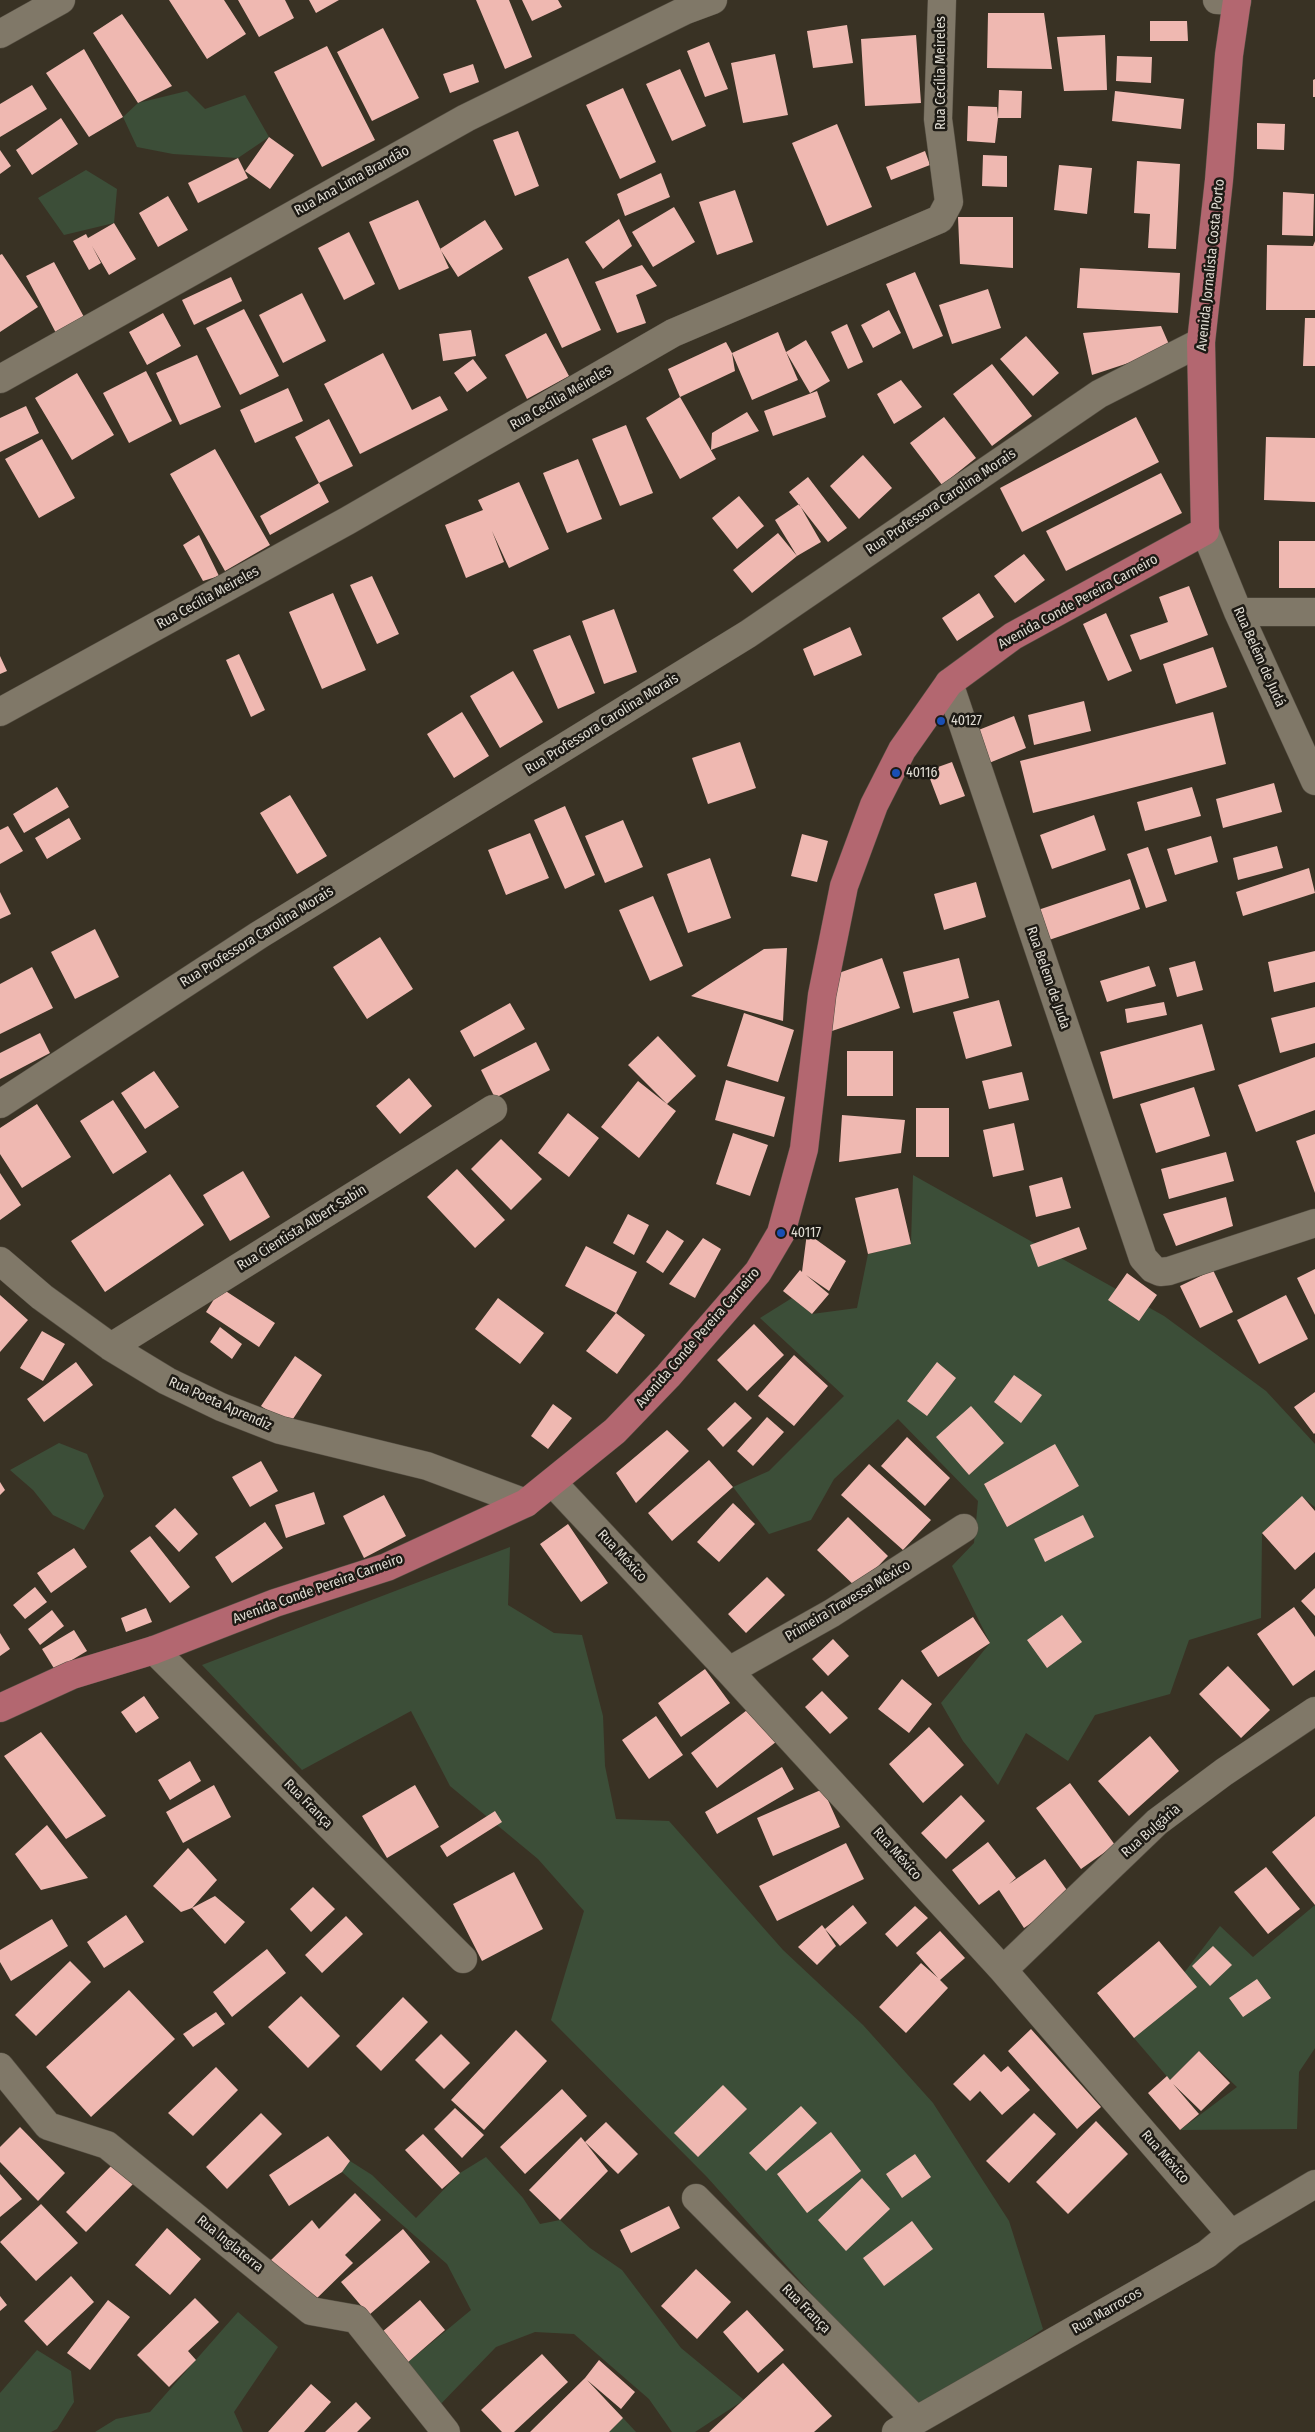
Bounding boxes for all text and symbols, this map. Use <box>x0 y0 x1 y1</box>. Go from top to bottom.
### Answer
street label: Rua Cecília Meireles <box>933 16 949 130</box>
street label: Rua Ana Lima Brandão <box>292 142 412 220</box>
street label: Avenida Jornalista Costa Porto <box>1194 178 1228 352</box>
street label: Rua Cecília Meireles <box>507 362 615 434</box>
street label: Rua Professora Carolina Morais <box>863 445 1019 559</box>
street label: Avenida Conde Pereira Carneiro <box>995 551 1161 653</box>
street label: Rua Cecília Meireles <box>154 563 262 633</box>
street label: Rua Belém de Judá <box>1229 604 1289 710</box>
street label: Rua Professora Carolina Morais <box>522 670 682 778</box>
place label: 40127 <box>951 713 982 729</box>
marker: 40127 <box>935 715 947 727</box>
place label: 40116 <box>906 765 937 781</box>
marker: 40116 <box>890 767 902 779</box>
street label: Rua Professora Carolina Morais <box>177 883 337 991</box>
street label: Rua Belem de Juda <box>1023 924 1073 1032</box>
street label: Rua Cientista Albert Sabin <box>234 1181 370 1275</box>
place label: 40117 <box>791 1225 821 1241</box>
marker: 40117 <box>775 1227 787 1239</box>
street label: Avenida Conde Pereira Carneiro <box>633 1265 763 1411</box>
street label: Rua Poeta Aprendiz <box>166 1374 274 1434</box>
street label: Rua México <box>594 1527 650 1585</box>
street label: Avenida Conde Pereira Carneiro <box>231 1550 405 1628</box>
street label: Primeira Travessa México <box>782 1557 914 1645</box>
street label: Rua França <box>280 1776 336 1832</box>
street label: Rua Bulgária <box>1118 1801 1184 1861</box>
street label: Rua México <box>869 1824 925 1884</box>
street label: Rua México <box>1137 2127 1193 2187</box>
street label: Rua Inglaterra <box>193 2212 267 2276</box>
street label: Rua França <box>778 2281 834 2337</box>
street label: Rua Marrocos <box>1069 2284 1145 2338</box>

